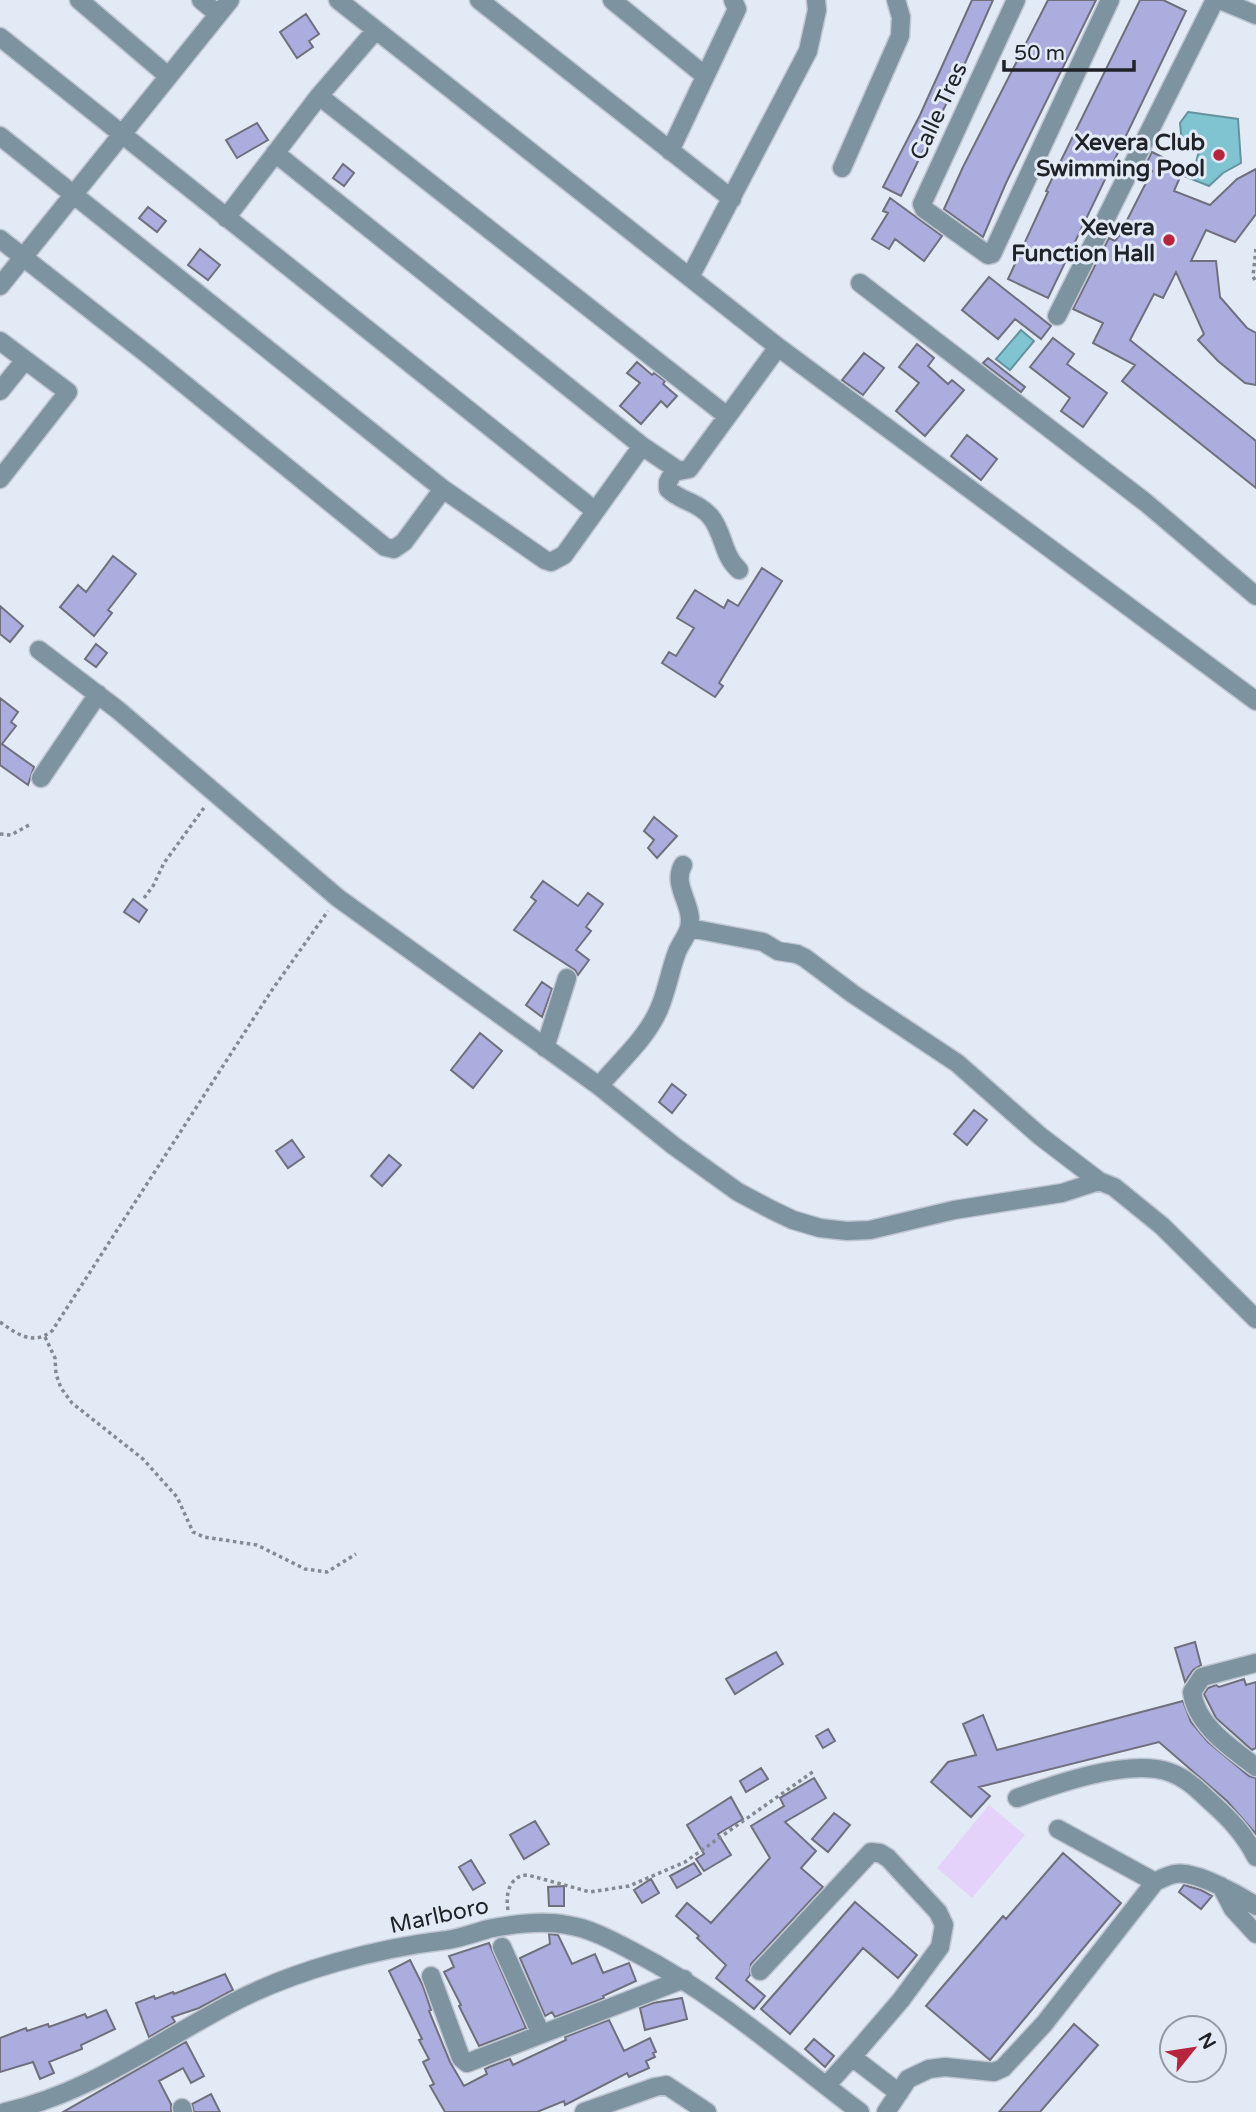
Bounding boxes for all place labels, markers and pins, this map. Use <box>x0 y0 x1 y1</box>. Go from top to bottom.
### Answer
place label: Xevera Club Swimming Pool <box>1036 129 1205 183</box>
marker: Xevera Club Swimming Pool <box>1211 147 1227 163</box>
place label: Xevera Function Hall <box>1011 214 1155 268</box>
marker: Xevera Function Hall <box>1161 232 1177 248</box>

